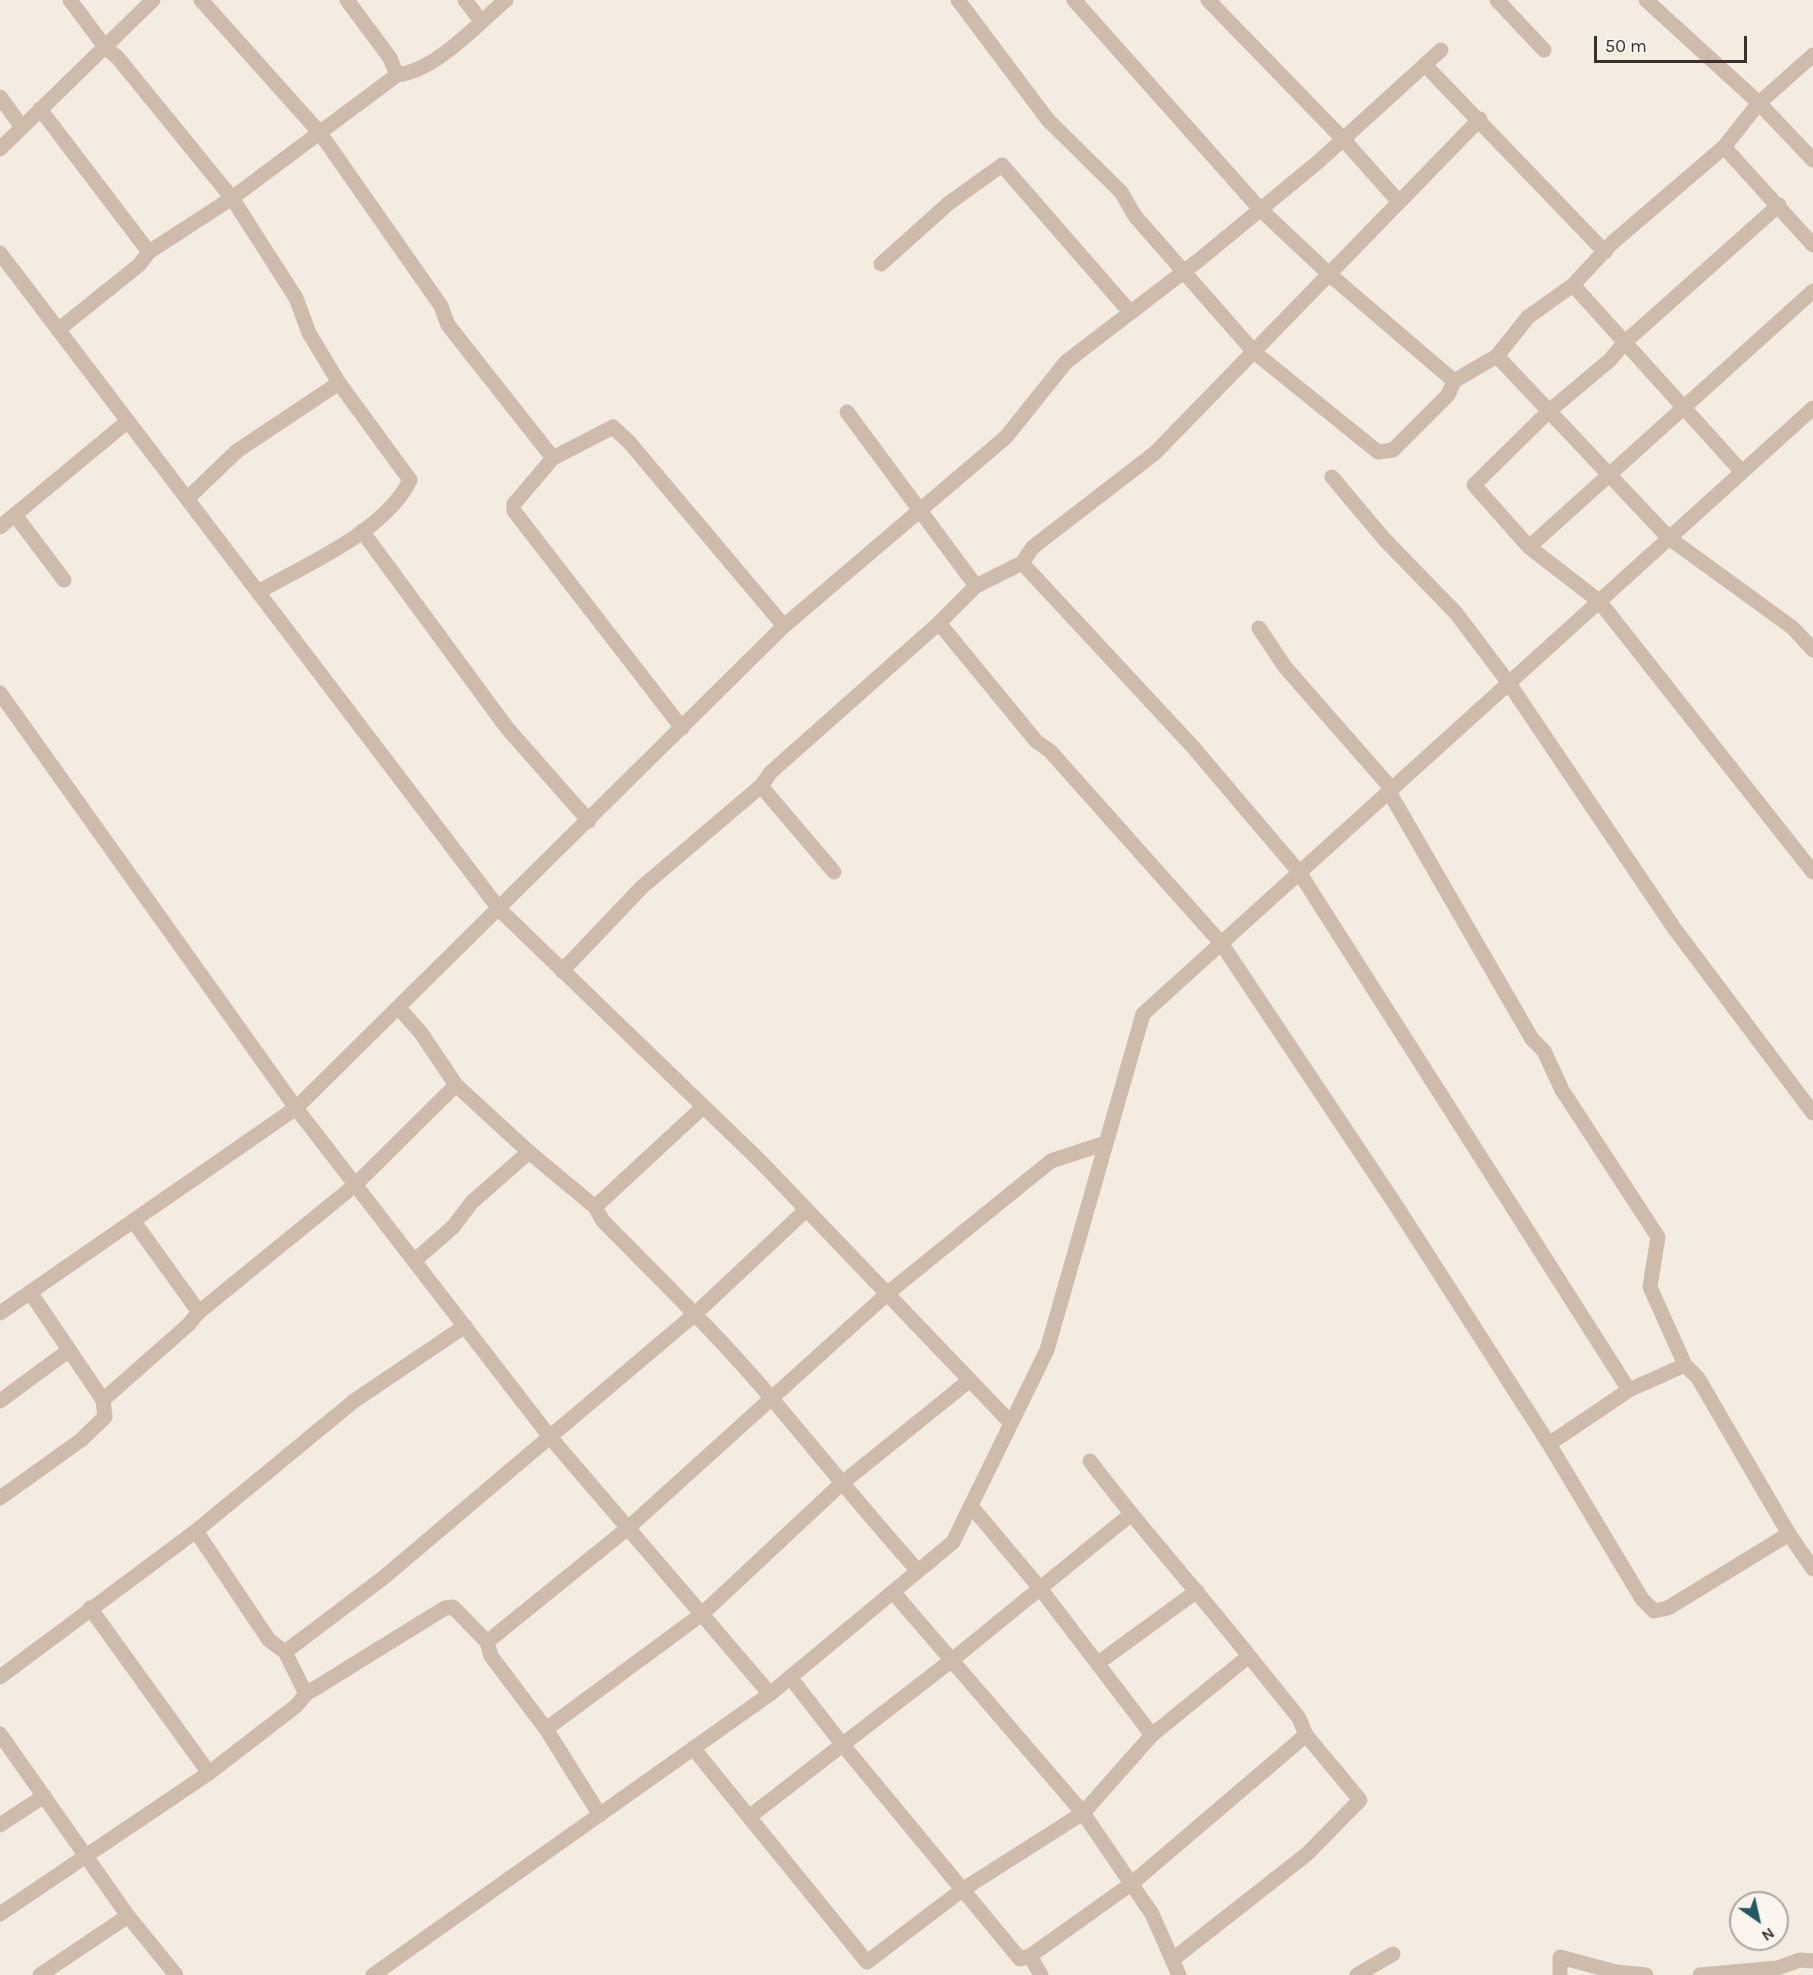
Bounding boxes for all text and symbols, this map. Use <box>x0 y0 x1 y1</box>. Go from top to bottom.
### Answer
scale bar <box>1597 24 1750 62</box>
text: 50 m <box>1605 35 1647 57</box>
north arrow <box>1729 1891 1789 1951</box>
text: N <box>1758 1924 1778 1946</box>

